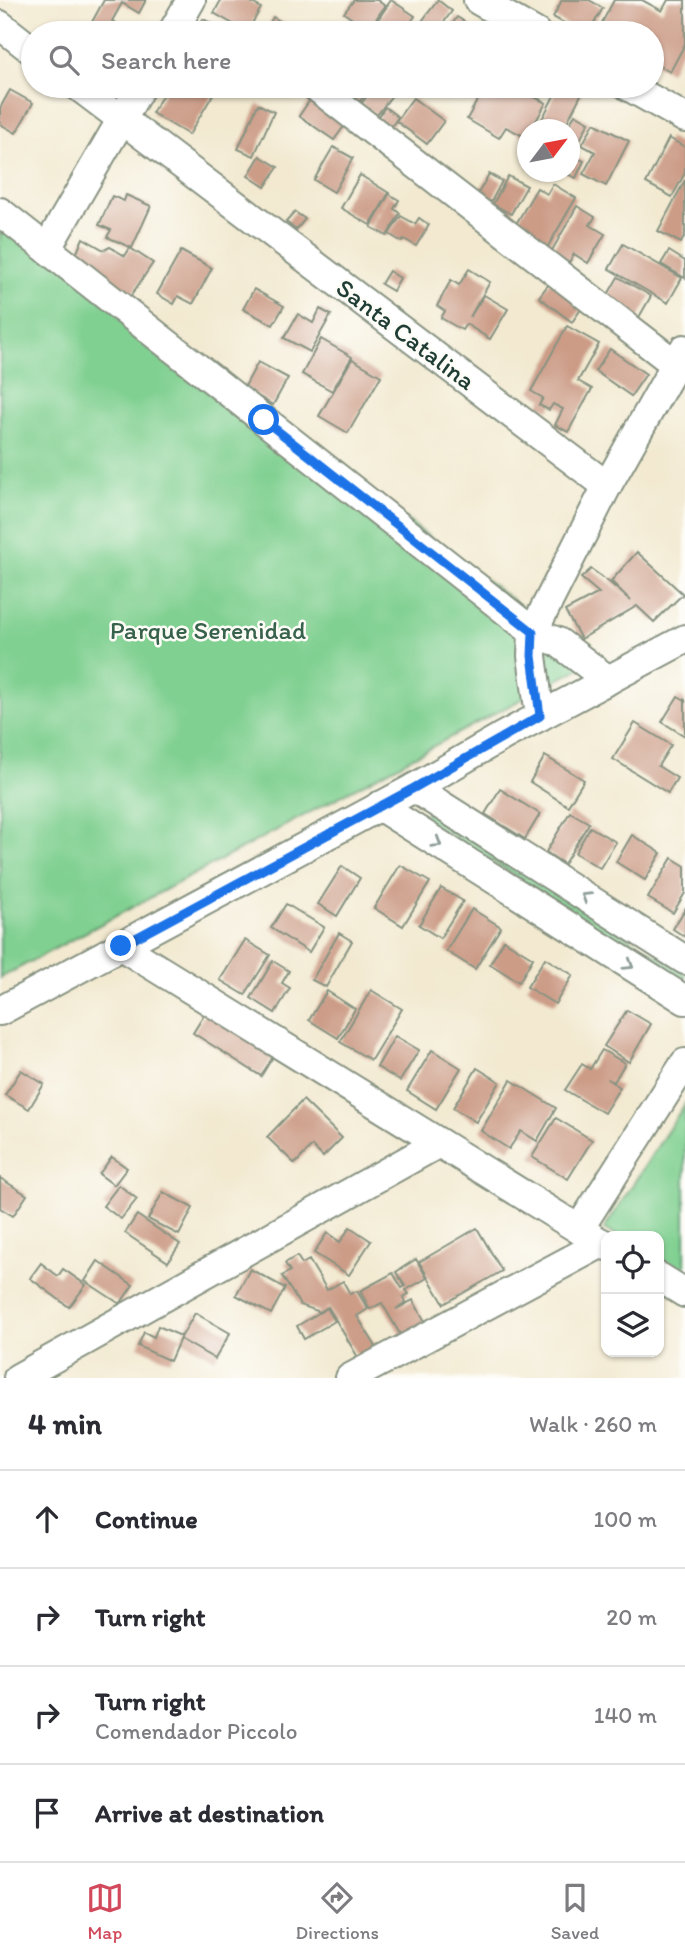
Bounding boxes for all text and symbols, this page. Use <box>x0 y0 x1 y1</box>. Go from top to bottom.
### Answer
search box <box>21 21 664 98</box>
icon: search <box>45 41 83 79</box>
text: Search here <box>101 44 231 76</box>
north arrow <box>517 119 580 182</box>
street label: Santa Catalina <box>330 271 482 397</box>
route start <box>248 404 279 435</box>
park label: Parque Serenidad <box>110 614 306 646</box>
one-way arrow <box>429 835 442 847</box>
one-way arrow <box>581 893 594 906</box>
route end <box>105 930 136 961</box>
one-way arrow <box>621 957 634 969</box>
map controls <box>601 1231 664 1357</box>
button: locate <box>601 1231 664 1294</box>
button: layers <box>601 1294 664 1357</box>
text: 4 min <box>28 1405 102 1442</box>
text: Walk · 260 m <box>529 1410 657 1438</box>
icon: ahead <box>28 1500 66 1538</box>
text: Continue <box>95 1503 198 1535</box>
text: 100 m <box>593 1505 657 1533</box>
icon: right <box>28 1598 66 1636</box>
text: Turn right <box>95 1601 206 1633</box>
text: 20 m <box>606 1603 657 1631</box>
text: Turn right <box>95 1685 206 1717</box>
icon: right <box>28 1696 66 1734</box>
text: 140 m <box>594 1701 657 1729</box>
text: Comendador Piccolo <box>95 1717 297 1745</box>
icon: arrive <box>28 1794 66 1832</box>
text: Arrive at destination <box>95 1797 324 1829</box>
tab: Map <box>86 1879 124 1944</box>
tab: Directions <box>295 1879 379 1944</box>
tab: Saved <box>551 1879 599 1944</box>

